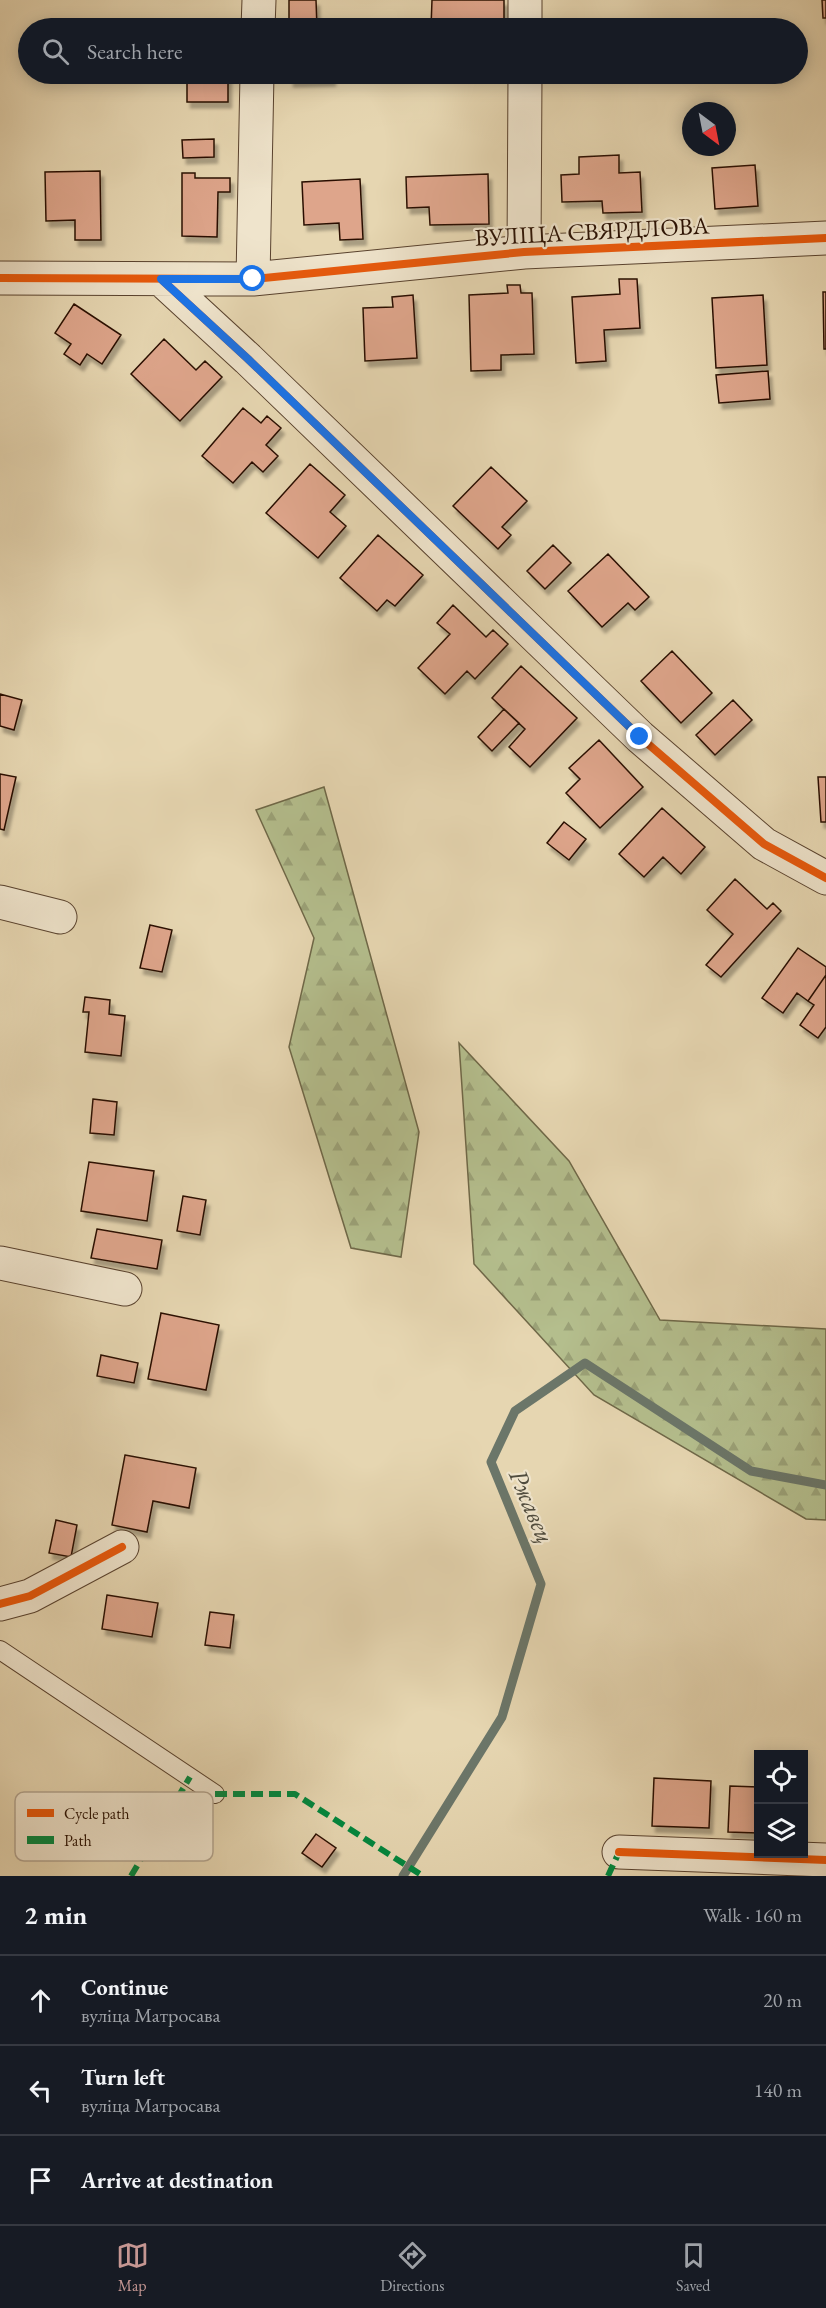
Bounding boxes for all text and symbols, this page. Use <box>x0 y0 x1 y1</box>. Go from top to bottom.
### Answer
search box <box>18 18 808 84</box>
icon: search <box>39 35 72 68</box>
text: Search here <box>87 37 182 66</box>
north arrow <box>682 102 736 156</box>
street label: ВУЛІЦА СВЯРДЛОВА <box>474 209 710 253</box>
route start <box>239 265 265 291</box>
route end <box>626 723 652 749</box>
water label: Ржавец <box>501 1464 563 1548</box>
map controls <box>754 1750 808 1858</box>
button: locate <box>754 1750 808 1804</box>
legend <box>15 1792 213 1861</box>
text: Cycle path <box>64 1803 129 1824</box>
button: layers <box>754 1804 808 1858</box>
text: Path <box>64 1830 92 1851</box>
text: 2 min <box>24 1898 87 1932</box>
text: Walk · 160 m <box>703 1902 802 1928</box>
text: Continue <box>81 1973 168 2002</box>
icon: ahead <box>24 1984 57 2017</box>
text: 20 m <box>763 1987 802 2013</box>
text: вуліца Матросава <box>81 2002 221 2028</box>
text: Turn left <box>81 2063 165 2092</box>
icon: left <box>24 2074 57 2107</box>
text: 140 m <box>754 2077 802 2103</box>
text: вуліца Матросава <box>81 2092 221 2118</box>
icon: arrive <box>24 2164 57 2197</box>
text: Arrive at destination <box>81 2166 273 2195</box>
tab: Map <box>116 2239 149 2296</box>
tab: Directions <box>380 2239 445 2296</box>
tab: Saved <box>676 2239 710 2296</box>

